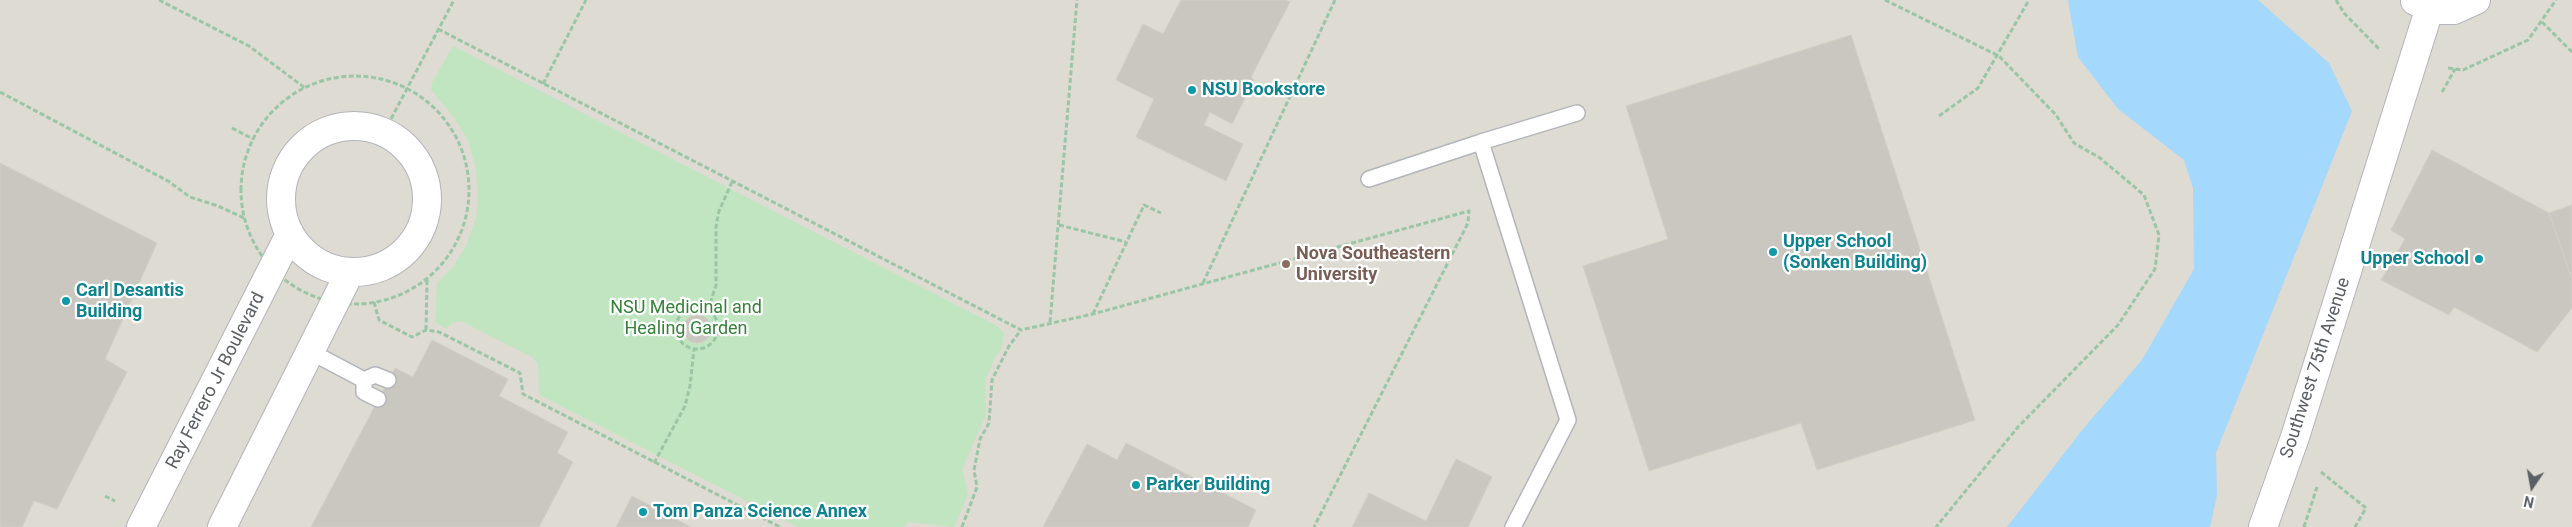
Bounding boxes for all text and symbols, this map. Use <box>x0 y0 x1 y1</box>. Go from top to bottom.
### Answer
place label: NSU Bookstore <box>1202 79 1325 101</box>
marker: NSU Bookstore <box>1186 84 1198 96</box>
place label: Upper School (Sonken Building) <box>1783 231 1927 274</box>
place label: Nova Southeastern University <box>1296 243 1450 286</box>
marker: Upper School (Sonken Building) <box>1767 246 1779 258</box>
place label: Upper School <box>2360 248 2469 270</box>
marker: Upper School <box>2473 253 2485 265</box>
marker: Nova Southeastern University <box>1280 258 1292 270</box>
street label: Southwest 75th Avenue <box>2277 275 2355 461</box>
place label: Carl Desantis Building <box>76 280 184 322</box>
street label: Ray Ferrero Jr Boulevard <box>162 289 270 473</box>
marker: Carl Desantis Building <box>60 295 72 307</box>
park label: NSU Medicinal and Healing Garden <box>610 297 762 340</box>
north arrow <box>2507 462 2557 512</box>
place label: Parker Building <box>1146 474 1270 496</box>
marker: Parker Building <box>1130 479 1142 491</box>
text: N <box>2522 493 2535 511</box>
place label: Tom Panza Science Annex <box>653 501 867 523</box>
marker: Tom Panza Science Annex <box>637 506 649 518</box>

